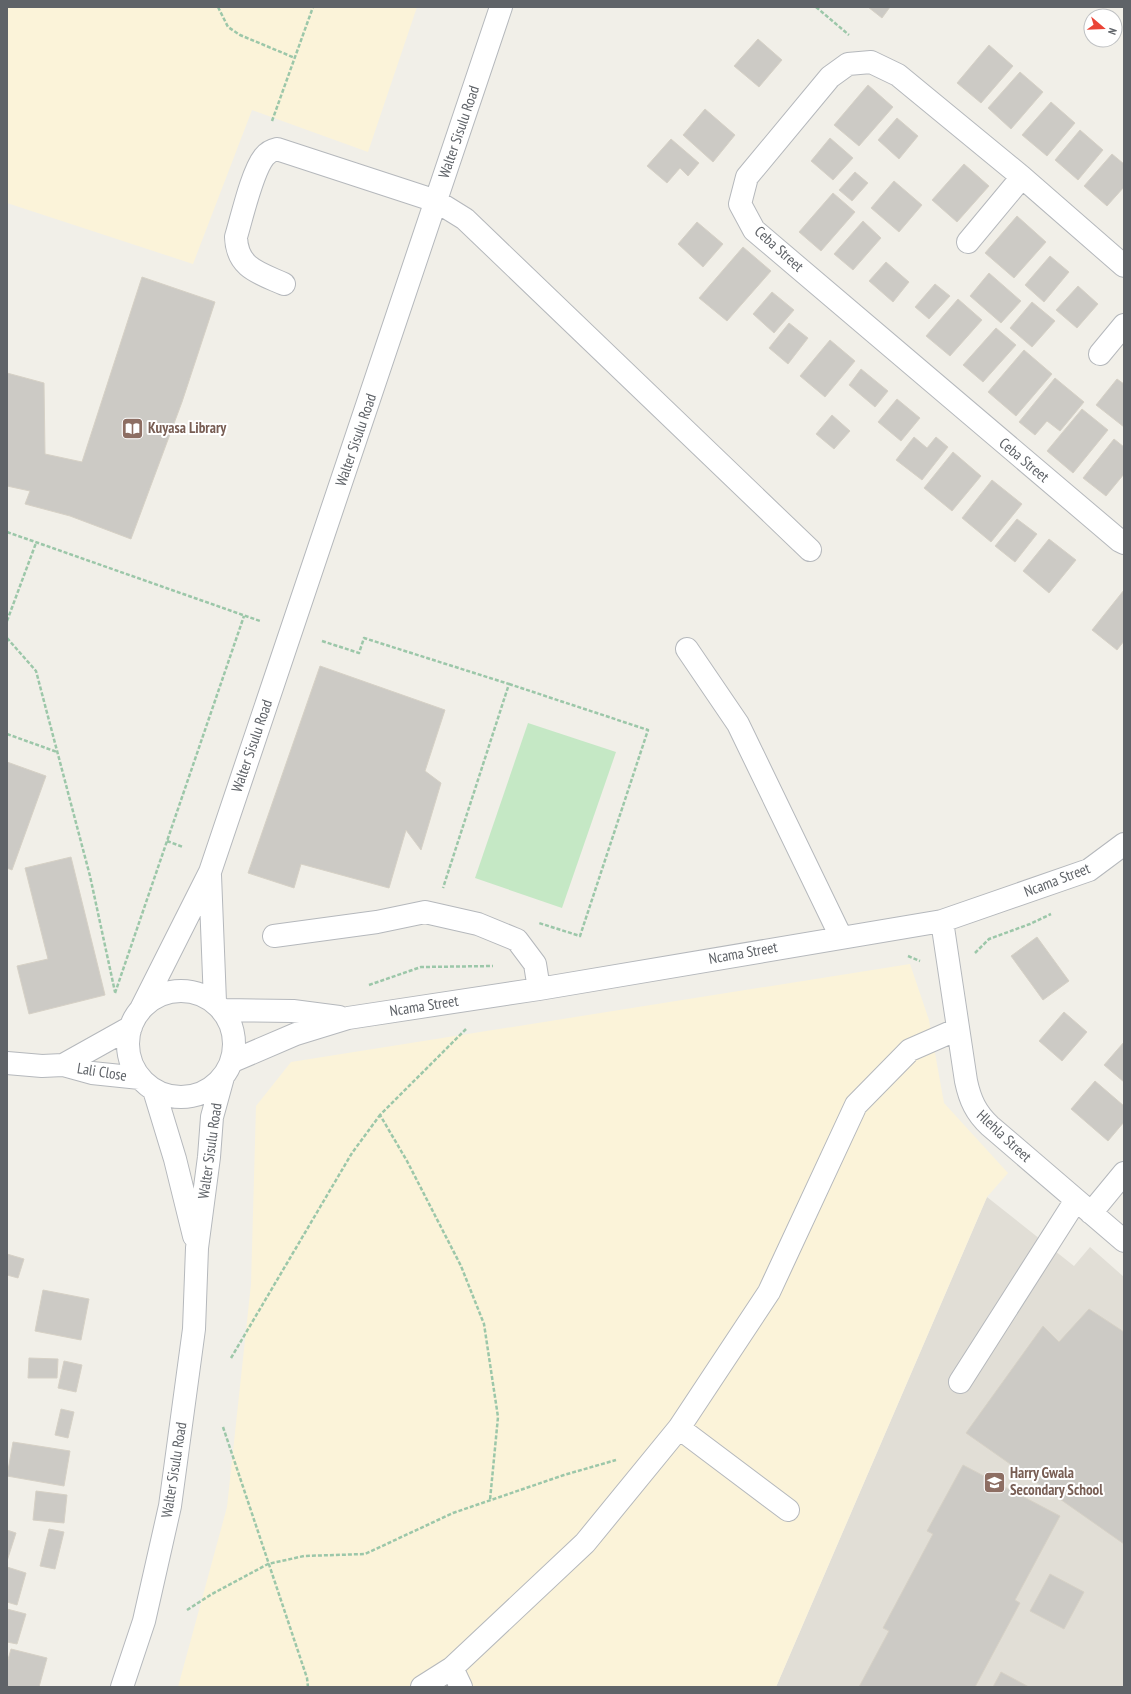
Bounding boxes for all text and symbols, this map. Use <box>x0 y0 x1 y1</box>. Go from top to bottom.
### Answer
north arrow <box>1083 8 1123 48</box>
text: N <box>1105 26 1120 36</box>
street label: Walter Sisulu Road <box>434 83 483 181</box>
street label: Ceba Street <box>751 222 808 276</box>
street label: Walter Sisulu Road <box>331 391 380 489</box>
library icon: Kuyasa Library <box>120 415 146 441</box>
place label: Kuyasa Library <box>148 418 227 437</box>
street label: Ceba Street <box>995 433 1053 486</box>
street label: Walter Sisulu Road <box>227 697 276 795</box>
street label: Ncama Street <box>1021 858 1093 901</box>
street label: Ncama Street <box>707 937 779 968</box>
street label: Ncama Street <box>388 991 460 1020</box>
street label: Lali Close <box>76 1058 128 1085</box>
street label: Walter Sisulu Road <box>193 1102 226 1200</box>
street label: Hlehla Street <box>973 1105 1036 1166</box>
street label: Walter Sisulu Road <box>157 1421 190 1519</box>
place label: Harry Gwala Secondary School <box>1010 1463 1103 1499</box>
school or university icon: Harry Gwala Secondary School <box>981 1469 1007 1495</box>

